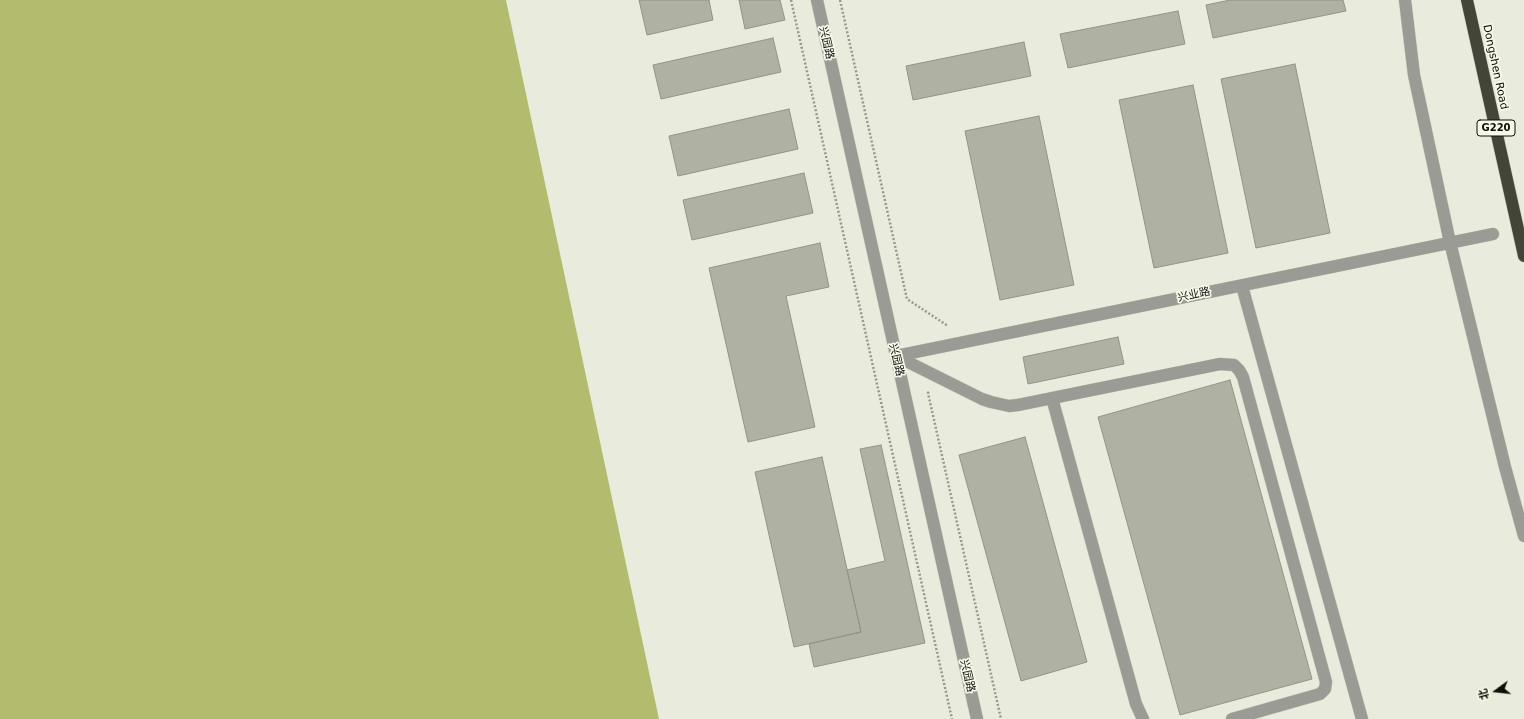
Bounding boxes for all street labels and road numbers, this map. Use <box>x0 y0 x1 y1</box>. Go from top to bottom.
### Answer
street label: Dongshen Road <box>1480 23 1510 111</box>
street label: 兴园路 <box>816 25 836 61</box>
road number: G220 <box>1477 120 1515 136</box>
street label: 兴业路 <box>1176 285 1212 305</box>
street label: 兴园路 <box>886 342 906 378</box>
street label: 兴园路 <box>957 658 977 694</box>

